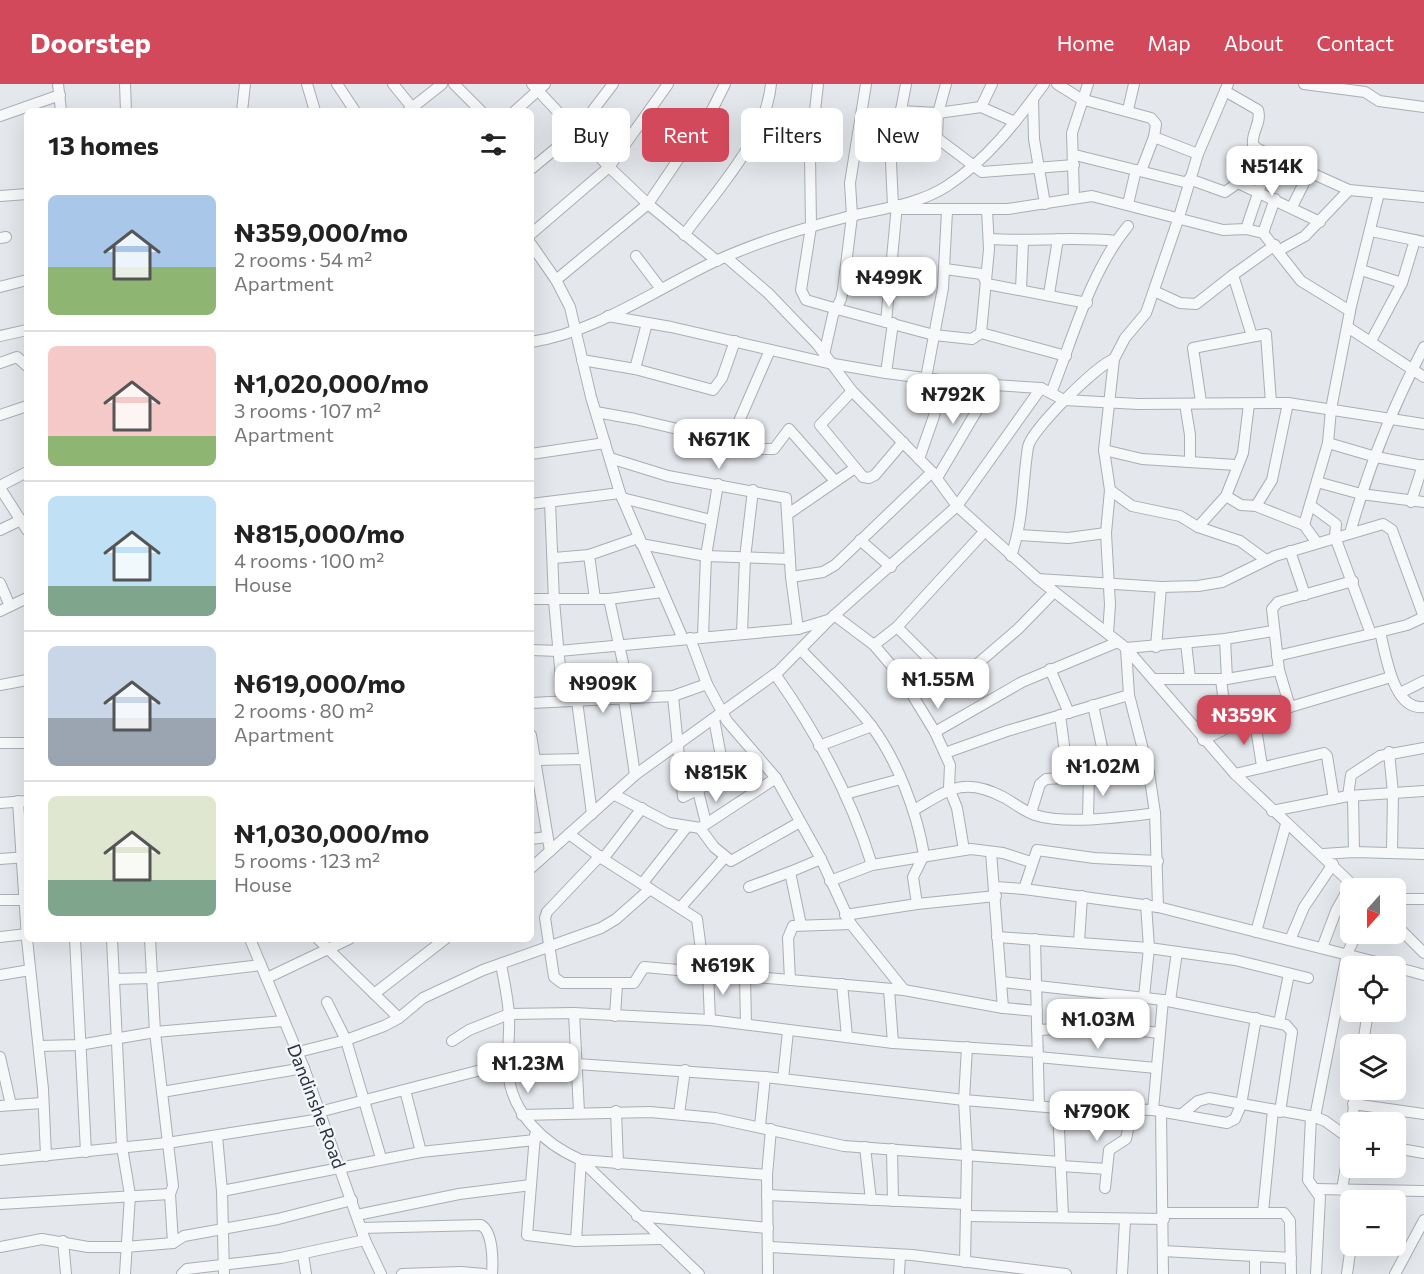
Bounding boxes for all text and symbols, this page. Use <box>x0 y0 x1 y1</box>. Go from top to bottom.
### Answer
text: Doorstep <box>30 25 151 59</box>
text: Home <box>1057 30 1114 55</box>
text: Map <box>1147 30 1191 55</box>
text: About <box>1224 30 1283 55</box>
text: Contact <box>1316 30 1394 55</box>
chip: Buy <box>552 108 630 162</box>
chip: Rent <box>642 108 729 162</box>
chip: Filters <box>741 108 843 162</box>
chip: New <box>855 108 941 162</box>
icon: filters <box>477 128 510 161</box>
text: 13 homes <box>48 129 159 160</box>
pin: ₦514K <box>1230 146 1314 197</box>
text: ₦514K <box>1240 153 1304 177</box>
text: ₦359,000/mo <box>234 216 408 247</box>
icon: home <box>96 219 168 291</box>
text: 2 rooms · 54 m² <box>234 247 372 271</box>
pin: ₦499K <box>847 257 931 308</box>
text: ₦499K <box>855 264 923 288</box>
text: Apartment <box>234 271 334 295</box>
text: ₦1,020,000/mo <box>234 367 429 398</box>
icon: home <box>96 370 168 442</box>
pin: ₦792K <box>911 374 995 425</box>
text: ₦792K <box>921 381 985 405</box>
text: 3 rooms · 107 m² <box>234 398 381 422</box>
pin: ₦671K <box>677 419 761 470</box>
text: Apartment <box>234 422 334 446</box>
text: ₦671K <box>688 426 750 450</box>
text: ₦815,000/mo <box>234 517 405 548</box>
icon: home <box>96 520 168 592</box>
text: 4 rooms · 100 m² <box>234 548 384 572</box>
text: House <box>234 572 292 596</box>
pin: ₦1.55M <box>889 659 987 710</box>
pin: ₦909K <box>561 663 645 714</box>
text: ₦1.55M <box>901 666 975 690</box>
text: ₦619,000/mo <box>234 667 406 698</box>
icon: home <box>96 670 168 742</box>
text: ₦909K <box>569 670 637 694</box>
pin: ₦359K <box>1202 695 1286 746</box>
text: 2 rooms · 80 m² <box>234 698 374 722</box>
text: ₦359K <box>1211 702 1277 726</box>
text: Apartment <box>234 722 334 746</box>
pin: ₦1.02M <box>1054 746 1152 797</box>
pin: ₦815K <box>674 752 758 803</box>
text: ₦1.02M <box>1066 753 1140 777</box>
text: ₦815K <box>684 759 748 783</box>
text: ₦1,030,000/mo <box>234 817 429 848</box>
icon: home <box>96 820 168 892</box>
text: 5 rooms · 123 m² <box>234 848 380 872</box>
text: House <box>234 872 292 896</box>
north arrow <box>1340 878 1406 944</box>
map controls <box>1340 878 1406 1256</box>
pin: ₦619K <box>681 945 765 996</box>
text: ₦619K <box>691 952 755 976</box>
button: locate <box>1340 956 1406 1022</box>
pin: ₦1.03M <box>1049 999 1147 1050</box>
text: ₦1.03M <box>1061 1006 1135 1030</box>
button: layers <box>1340 1034 1406 1100</box>
street label: Dandinshe Road <box>283 1041 351 1171</box>
pin: ₦1.23M <box>479 1043 577 1094</box>
text: ₦1.23M <box>491 1050 565 1074</box>
pin: ₦790K <box>1055 1091 1139 1142</box>
text: ₦790K <box>1064 1098 1130 1122</box>
button: + <box>1340 1112 1406 1178</box>
button: − <box>1340 1190 1406 1256</box>

